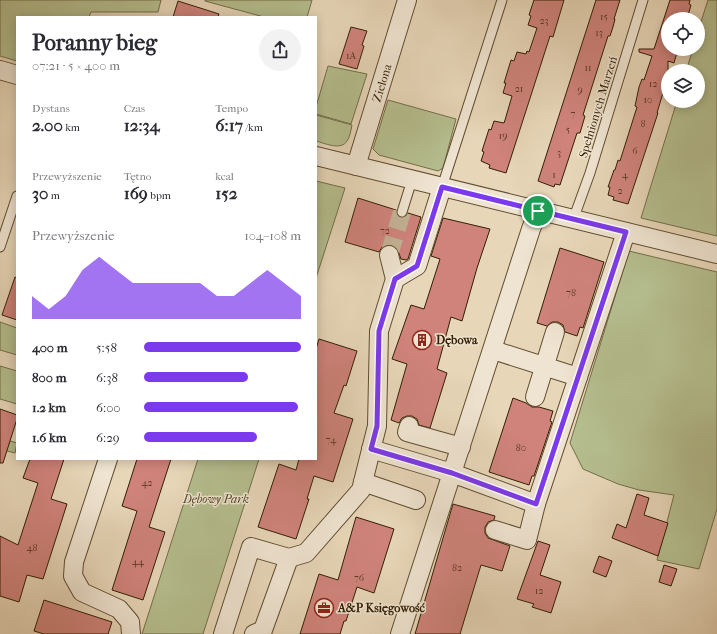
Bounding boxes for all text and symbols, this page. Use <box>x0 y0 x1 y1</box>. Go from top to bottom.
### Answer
house number: 15 <box>600 11 608 23</box>
map controls <box>661 12 705 108</box>
button: locate <box>661 12 705 56</box>
house number: 23 <box>539 15 549 27</box>
house number: 13 <box>595 27 603 39</box>
button: share <box>259 29 301 71</box>
text: Poranny bieg <box>32 30 157 56</box>
house number: 1A <box>346 50 357 62</box>
street label: Spełnionych Marzeń <box>576 54 620 159</box>
text: 07:21 · 5 × 400 m <box>32 58 120 73</box>
street label: Zielona <box>370 62 395 104</box>
house number: 11 <box>584 62 592 74</box>
button: layers <box>661 64 705 108</box>
house number: 12 <box>649 78 657 90</box>
house number: 21 <box>515 83 523 95</box>
house number: 9 <box>577 84 583 96</box>
house number: 10 <box>643 94 653 106</box>
text: Dystans <box>32 102 70 115</box>
text: Czas <box>124 102 145 115</box>
text: Tempo <box>215 102 248 115</box>
house number: 7 <box>571 108 576 120</box>
text: 2.00 <box>32 115 63 135</box>
text: 12:34 <box>124 115 160 135</box>
text: 6:17 <box>215 115 243 135</box>
house number: 8 <box>640 118 646 130</box>
text: km <box>63 121 80 134</box>
text: /km <box>243 121 263 134</box>
house number: 5 <box>566 124 570 136</box>
house number: 19 <box>499 130 507 142</box>
house number: 6 <box>632 145 638 157</box>
house number: 3 <box>557 147 561 159</box>
house number: 1 <box>552 169 556 181</box>
house number: 4 <box>622 169 629 181</box>
text: Przewyższenie <box>32 170 102 183</box>
text: Tętno <box>124 170 151 183</box>
text: kcal <box>215 170 234 183</box>
text: 30 <box>32 183 48 203</box>
text: 169 <box>124 183 148 203</box>
text: 152 <box>215 183 237 203</box>
house number: 2 <box>617 185 623 197</box>
text: m <box>48 189 60 202</box>
text: bpm <box>148 189 171 202</box>
pin <box>521 194 555 228</box>
icon: arrive <box>527 200 549 222</box>
house number: 72 <box>380 225 390 237</box>
text: Przewyższenie <box>32 228 115 243</box>
text: 104–108 m <box>244 228 301 243</box>
house number: 78 <box>566 287 576 299</box>
building icon: Dębowa <box>411 329 433 351</box>
place label: Dębowa <box>436 333 478 348</box>
text: 400 m <box>32 340 68 355</box>
text: 5:58 <box>96 340 117 355</box>
text: 800 m <box>32 370 66 385</box>
text: 6:38 <box>96 370 118 385</box>
text: 1.2 km <box>32 400 66 415</box>
text: 6:00 <box>96 400 121 415</box>
text: 1.6 km <box>32 430 66 445</box>
text: 6:29 <box>96 430 120 445</box>
house number: 74 <box>326 434 337 446</box>
house number: 80 <box>516 442 526 454</box>
house number: 42 <box>141 477 153 489</box>
park label: Dębowy Park <box>182 492 249 506</box>
house number: 48 <box>27 542 37 554</box>
house number: 44 <box>132 556 145 568</box>
house number: 82 <box>452 562 462 574</box>
house number: 76 <box>354 572 365 584</box>
house number: 12 <box>535 585 543 597</box>
office icon: A&P Księgowość <box>313 597 335 619</box>
place label: A&P Księgowość <box>337 601 425 616</box>

